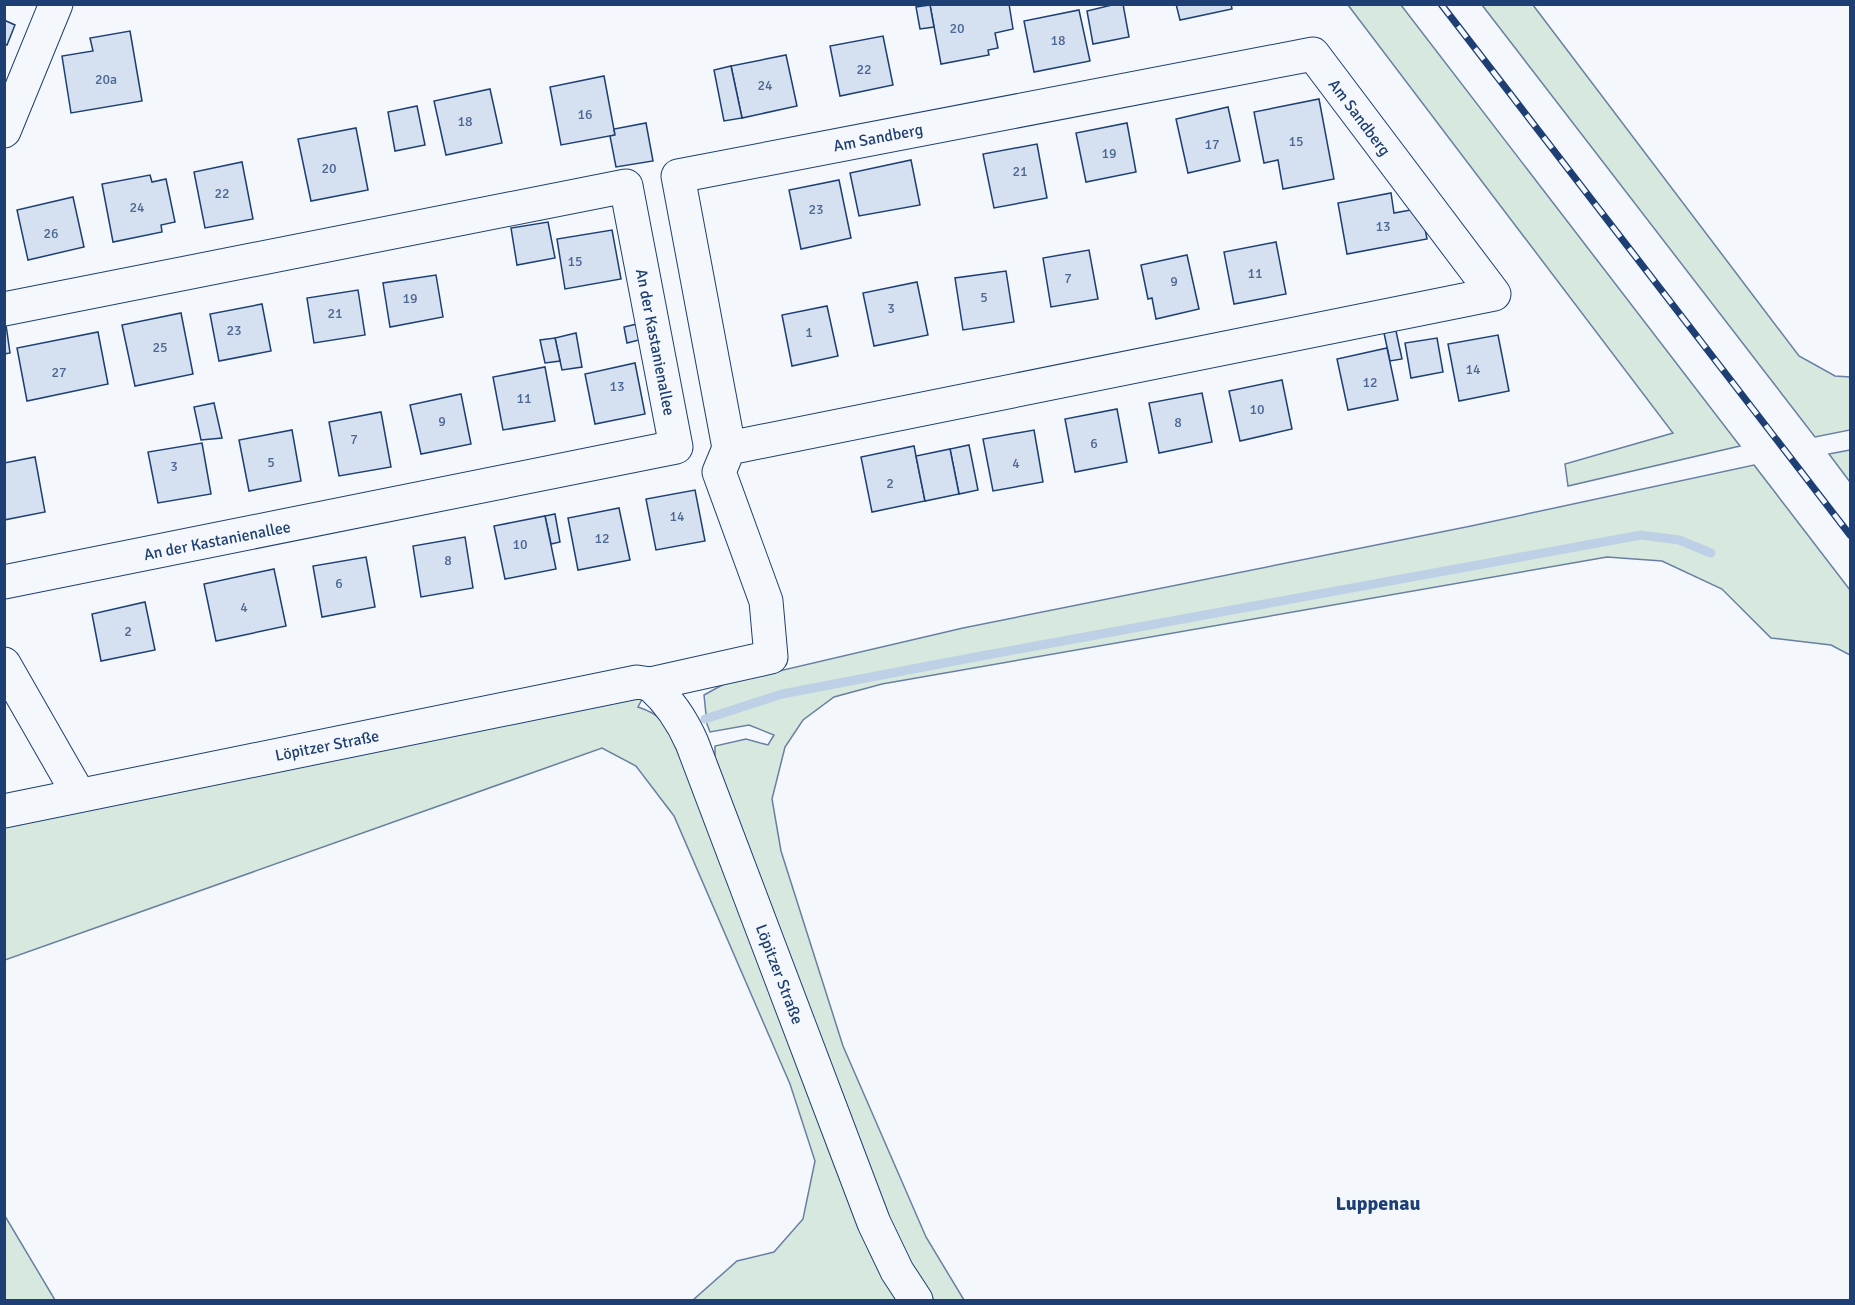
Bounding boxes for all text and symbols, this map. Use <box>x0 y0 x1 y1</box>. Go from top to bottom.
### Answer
house number: 20 <box>949 20 965 37</box>
house number: 18 <box>1050 32 1066 49</box>
house number: 22 <box>856 61 872 78</box>
house number: 20a <box>95 71 117 88</box>
street label: Am Sandberg <box>1324 75 1395 160</box>
house number: 24 <box>757 77 773 94</box>
house number: 16 <box>577 106 593 123</box>
house number: 18 <box>457 113 473 130</box>
street label: Am Sandberg <box>832 119 925 156</box>
house number: 15 <box>1288 133 1304 150</box>
house number: 17 <box>1204 136 1220 153</box>
house number: 19 <box>1101 145 1117 162</box>
house number: 20 <box>321 160 337 177</box>
house number: 21 <box>1012 163 1028 180</box>
house number: 22 <box>214 185 230 202</box>
house number: 24 <box>129 199 145 216</box>
house number: 23 <box>808 201 824 218</box>
house number: 13 <box>1375 218 1391 235</box>
house number: 26 <box>43 225 59 242</box>
house number: 15 <box>567 253 583 270</box>
house number: 11 <box>1247 265 1263 282</box>
street label: An der Kastanienallee <box>631 267 679 417</box>
house number: 7 <box>1064 270 1072 287</box>
house number: 9 <box>1170 273 1178 290</box>
house number: 5 <box>980 289 988 306</box>
house number: 19 <box>402 290 418 307</box>
house number: 3 <box>887 300 895 317</box>
house number: 21 <box>327 305 343 322</box>
house number: 23 <box>226 322 242 339</box>
house number: 1 <box>805 324 813 341</box>
house number: 25 <box>152 339 168 356</box>
house number: 14 <box>1465 361 1481 378</box>
house number: 27 <box>51 364 67 381</box>
house number: 12 <box>1362 374 1378 391</box>
house number: 13 <box>609 378 625 395</box>
house number: 11 <box>516 390 532 407</box>
house number: 10 <box>1249 401 1265 418</box>
house number: 9 <box>438 413 446 430</box>
house number: 8 <box>1174 414 1182 431</box>
house number: 7 <box>350 431 358 448</box>
house number: 6 <box>1090 435 1098 452</box>
house number: 5 <box>267 454 275 471</box>
house number: 4 <box>1012 455 1020 472</box>
house number: 3 <box>170 458 178 475</box>
house number: 2 <box>886 475 894 492</box>
house number: 14 <box>669 508 685 525</box>
street label: An der Kastanienallee <box>142 517 292 565</box>
house number: 12 <box>594 530 610 547</box>
house number: 10 <box>512 536 528 553</box>
house number: 8 <box>444 552 452 569</box>
house number: 6 <box>335 575 343 592</box>
house number: 4 <box>240 599 248 616</box>
house number: 2 <box>124 623 132 640</box>
street label: Löpitzer Straße <box>273 726 381 766</box>
street label: Löpitzer Straße <box>751 921 807 1027</box>
district label: Luppenau <box>1336 1191 1420 1216</box>

